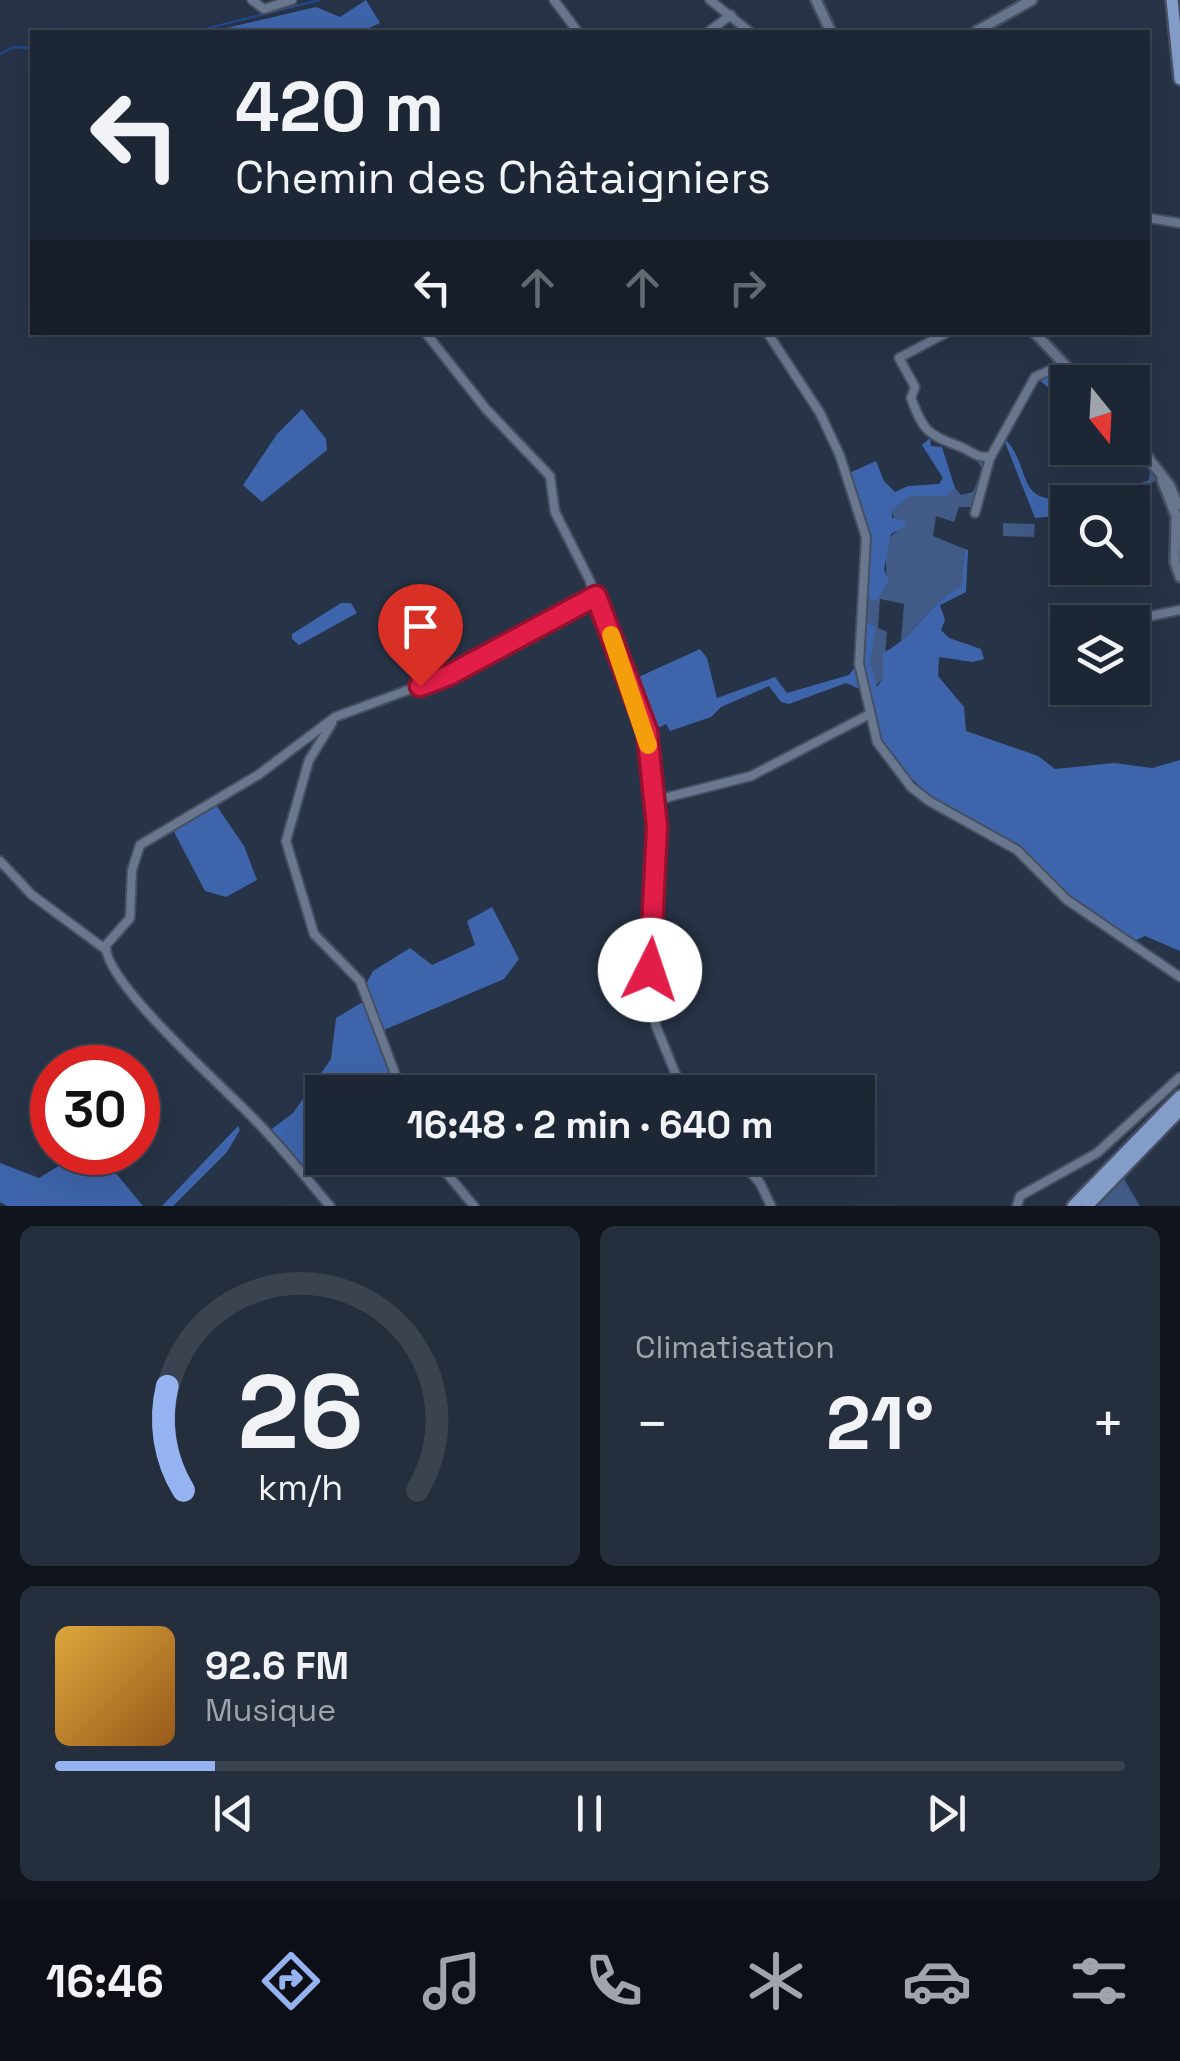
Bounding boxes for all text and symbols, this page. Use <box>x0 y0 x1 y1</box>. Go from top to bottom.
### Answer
text: 420 m <box>235 62 444 151</box>
icon: left <box>70 70 200 200</box>
text: Chemin des Châtaigniers <box>235 149 771 206</box>
icon: left <box>405 260 460 315</box>
icon: ahead <box>510 260 565 315</box>
icon: ahead <box>615 260 670 315</box>
icon: right <box>720 260 775 315</box>
north arrow <box>1050 365 1150 465</box>
map controls <box>1050 365 1150 705</box>
button: search <box>1050 485 1150 585</box>
pin <box>378 584 463 687</box>
icon: arrive <box>393 599 448 654</box>
button: layers <box>1050 605 1150 705</box>
position arrow <box>598 918 702 1022</box>
speed limit sign: 30 <box>30 1045 160 1175</box>
text: 16:48 · 2 min · 640 m <box>407 1101 773 1149</box>
text: Climatisation <box>635 1327 835 1367</box>
text: 26 <box>237 1346 363 1478</box>
text: 21° <box>826 1375 934 1471</box>
text: − <box>635 1389 669 1459</box>
text: + <box>1091 1389 1125 1459</box>
text: km/h <box>257 1465 343 1510</box>
text: 92.6 FM <box>205 1642 349 1690</box>
text: Musique <box>205 1690 336 1730</box>
icon: previous <box>206 1786 261 1841</box>
icon: pause <box>562 1786 617 1841</box>
icon: next <box>919 1786 974 1841</box>
icon: directions <box>256 1946 326 2016</box>
icon: music <box>417 1946 487 2016</box>
icon: phone <box>579 1946 649 2016</box>
icon: climate <box>741 1946 811 2016</box>
icon: car <box>902 1946 972 2016</box>
icon: filters <box>1064 1946 1134 2016</box>
text: 16:46 <box>46 1953 164 2010</box>

